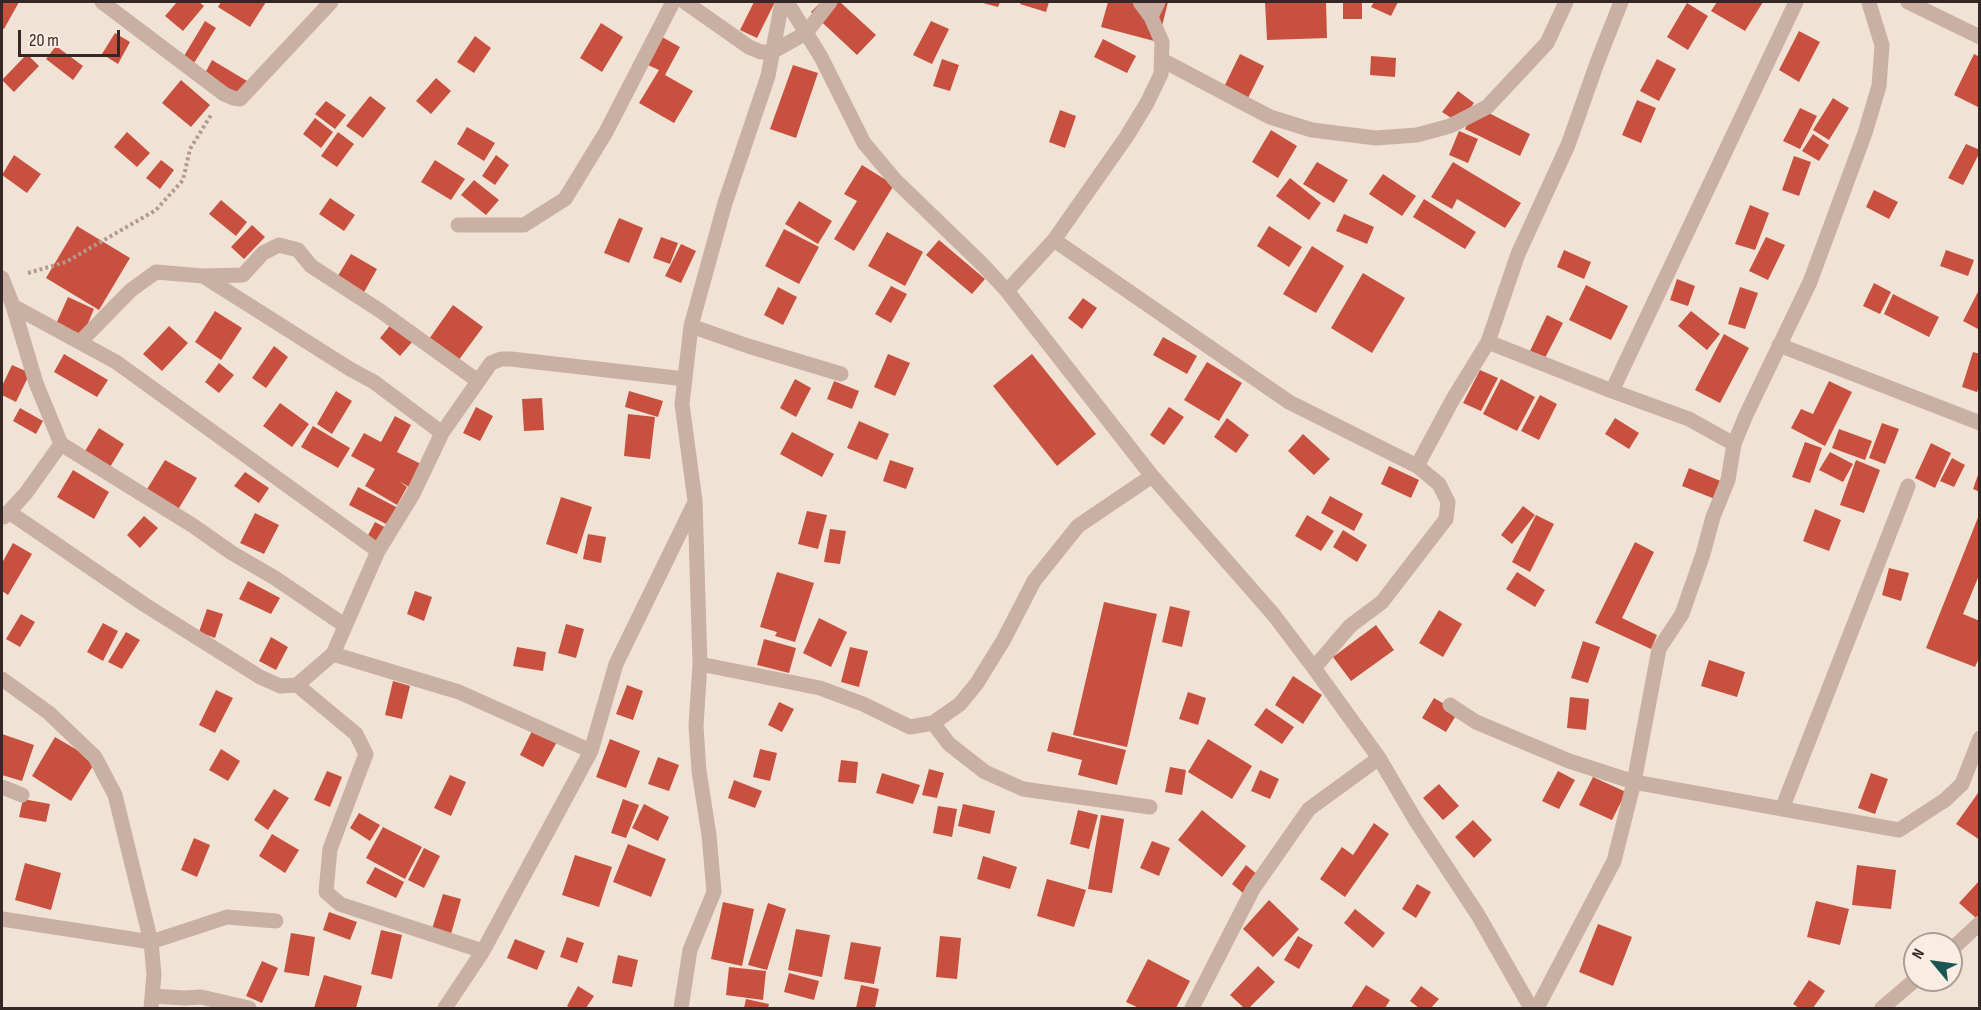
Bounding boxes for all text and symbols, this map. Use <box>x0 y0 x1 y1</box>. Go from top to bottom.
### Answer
scale bar <box>21 18 123 56</box>
text: 20 m <box>29 30 59 51</box>
north arrow <box>1903 932 1963 992</box>
text: N <box>1908 946 1929 962</box>

